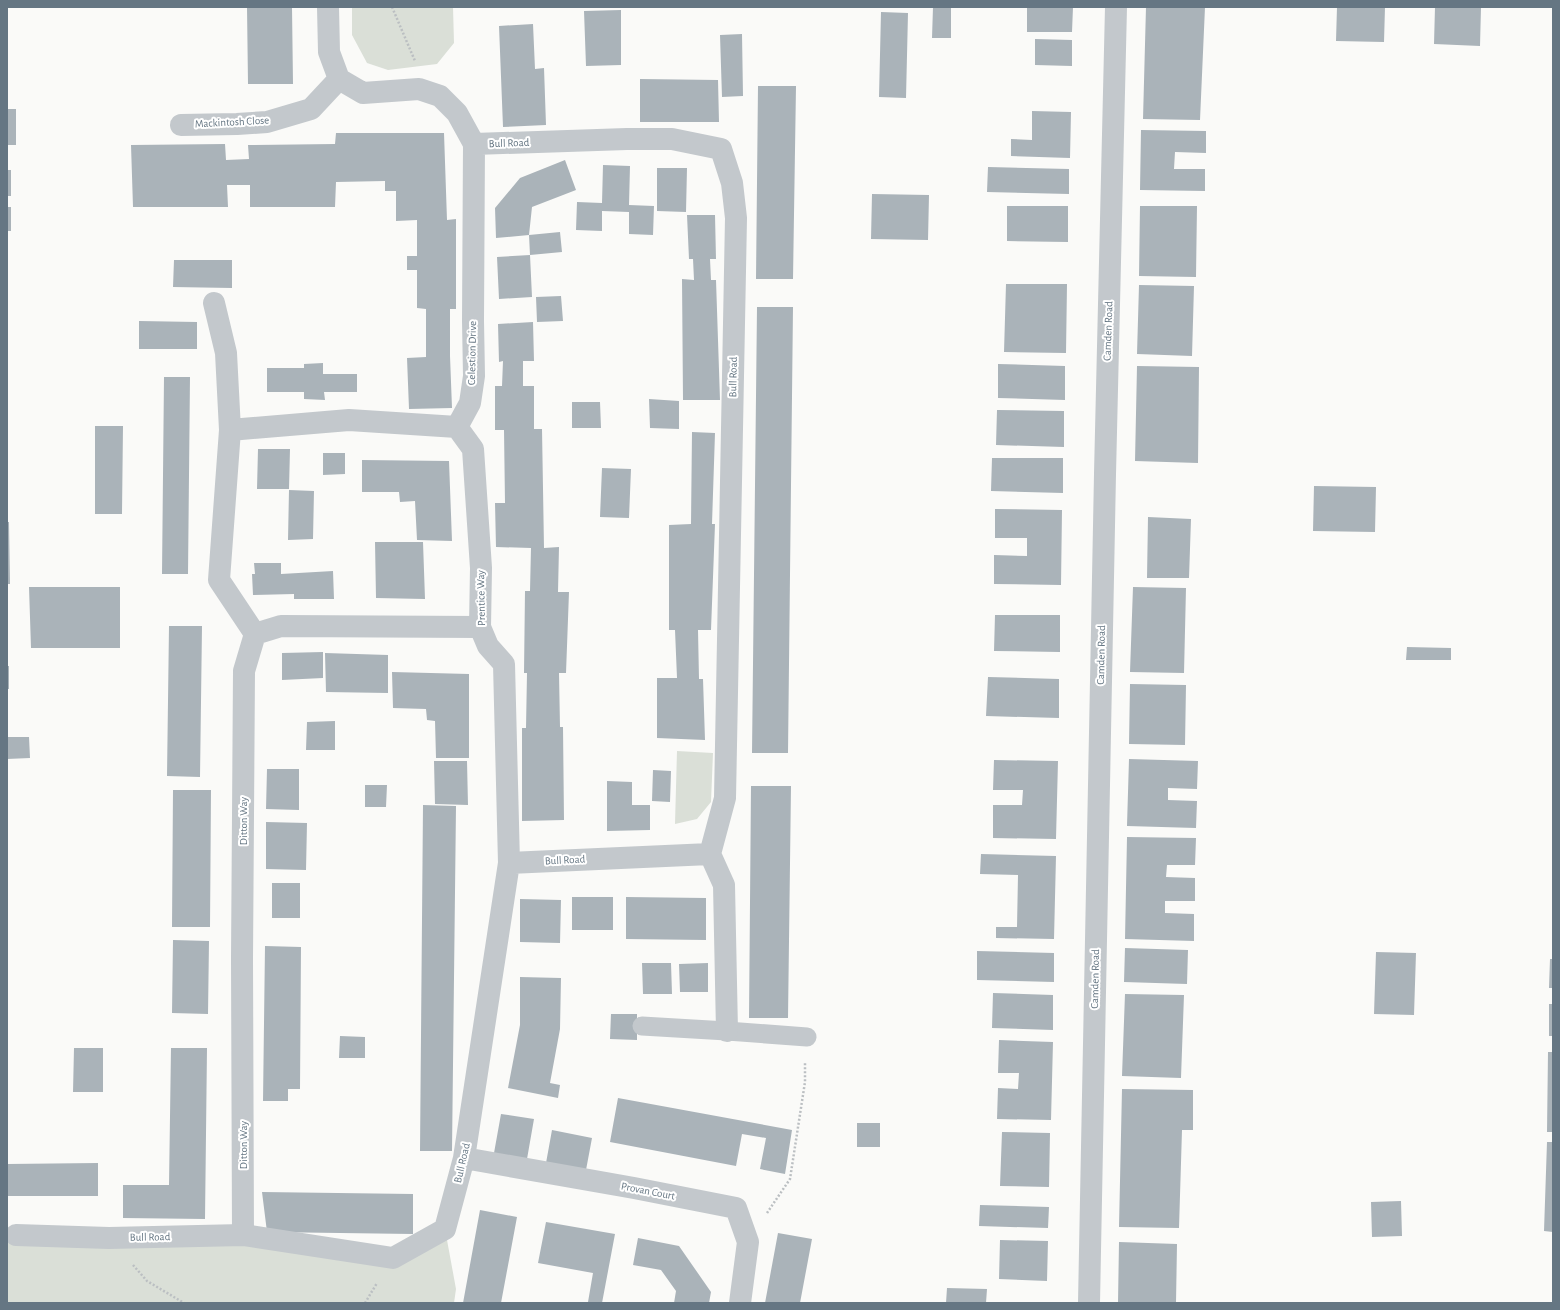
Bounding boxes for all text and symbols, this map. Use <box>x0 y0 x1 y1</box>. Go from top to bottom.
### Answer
street label: Mackintosh Close <box>194 115 270 129</box>
street label: Bull Road <box>488 137 530 149</box>
street label: Camden Road <box>1101 301 1115 361</box>
street label: Celestion Drive <box>466 321 478 385</box>
street label: Bull Road <box>727 356 739 397</box>
street label: Prentice Way <box>475 570 487 626</box>
street label: Camden Road <box>1095 625 1107 685</box>
street label: Ditton Way <box>238 797 249 845</box>
street label: Bull Road <box>544 853 586 867</box>
street label: Camden Road <box>1089 949 1101 1009</box>
street label: Ditton Way <box>238 1121 249 1169</box>
street label: Bull Road <box>452 1142 472 1184</box>
street label: Provan Court <box>620 1180 676 1202</box>
street label: Bull Road <box>130 1231 171 1243</box>

